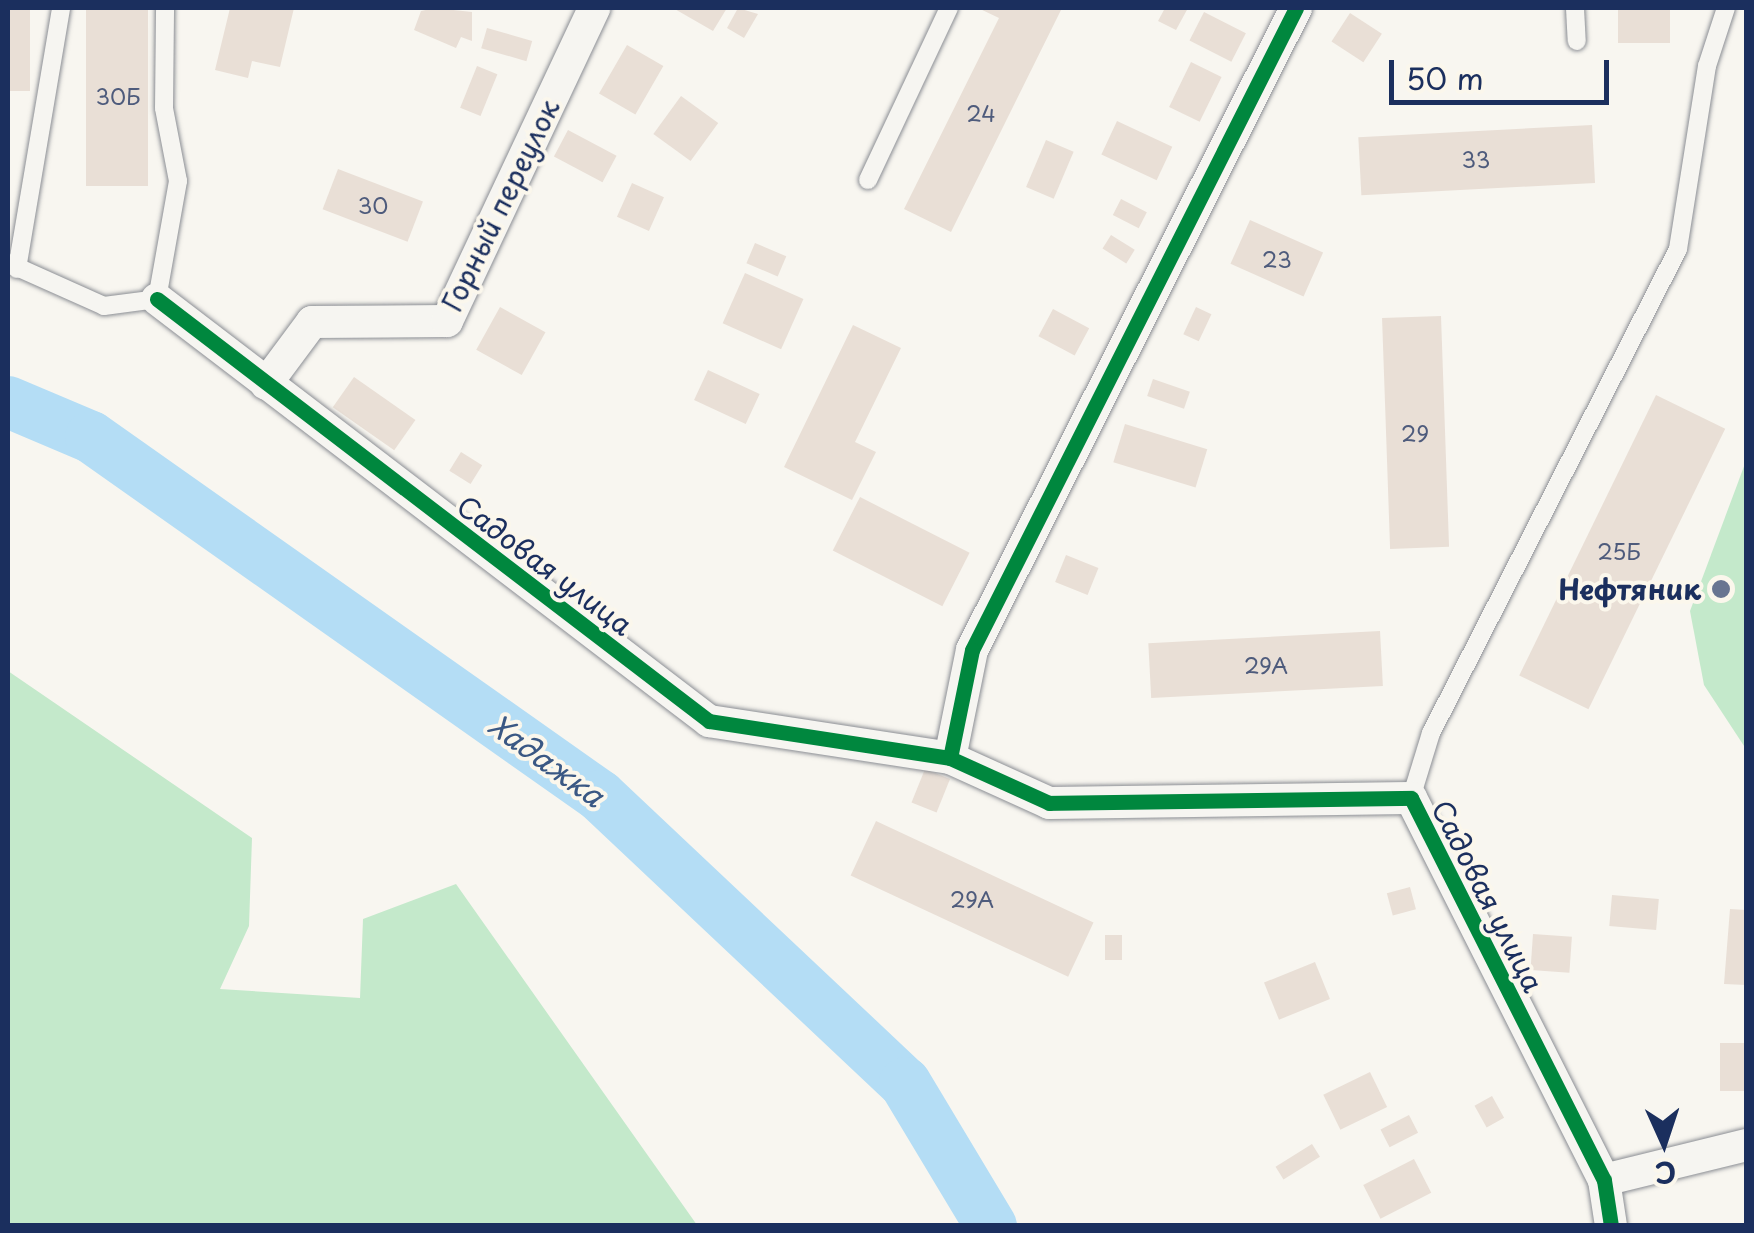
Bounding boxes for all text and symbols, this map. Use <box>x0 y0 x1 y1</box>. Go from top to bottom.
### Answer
scale bar <box>1394 40 1614 102</box>
text: 50 m <box>1406 55 1484 100</box>
house number: 30Б <box>96 83 140 109</box>
street label: Горный переулок <box>434 93 566 317</box>
house number: 24 <box>966 100 996 126</box>
house number: 33 <box>1462 146 1490 172</box>
house number: 30 <box>358 192 388 218</box>
house number: 23 <box>1262 246 1292 272</box>
house number: 29 <box>1401 420 1429 446</box>
street label: Садовая улица <box>450 488 640 642</box>
house number: 25Б <box>1597 538 1641 564</box>
place label: Нефтяник <box>1558 572 1701 606</box>
marker: Нефтяник <box>1710 578 1732 600</box>
house number: 29А <box>1244 652 1288 678</box>
water label: Хадажка <box>482 706 612 814</box>
street label: Садовая улица <box>1425 794 1551 998</box>
house number: 29А <box>950 886 994 912</box>
north arrow <box>1614 1093 1714 1193</box>
text: С <box>1654 1151 1677 1195</box>

